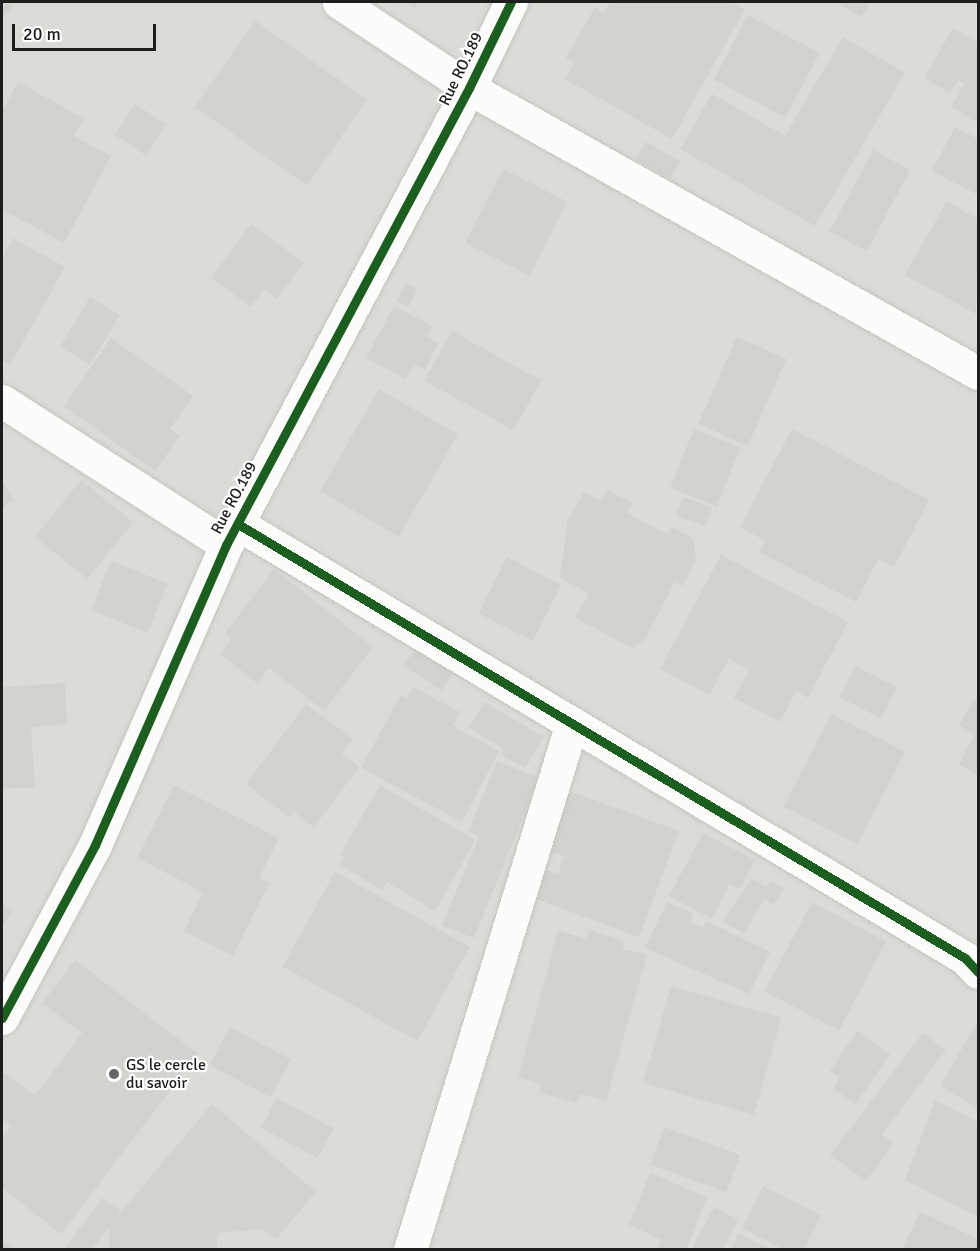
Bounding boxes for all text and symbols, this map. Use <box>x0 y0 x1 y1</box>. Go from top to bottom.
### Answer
scale bar <box>15 12 159 50</box>
text: 20 m <box>23 23 61 45</box>
street label: Rue RO.189 <box>435 29 487 109</box>
street label: Rue RO.189 <box>207 459 261 537</box>
place label: GS le cercle du savoir <box>126 1055 206 1093</box>
marker: GS le cercle du savoir <box>107 1067 121 1081</box>

